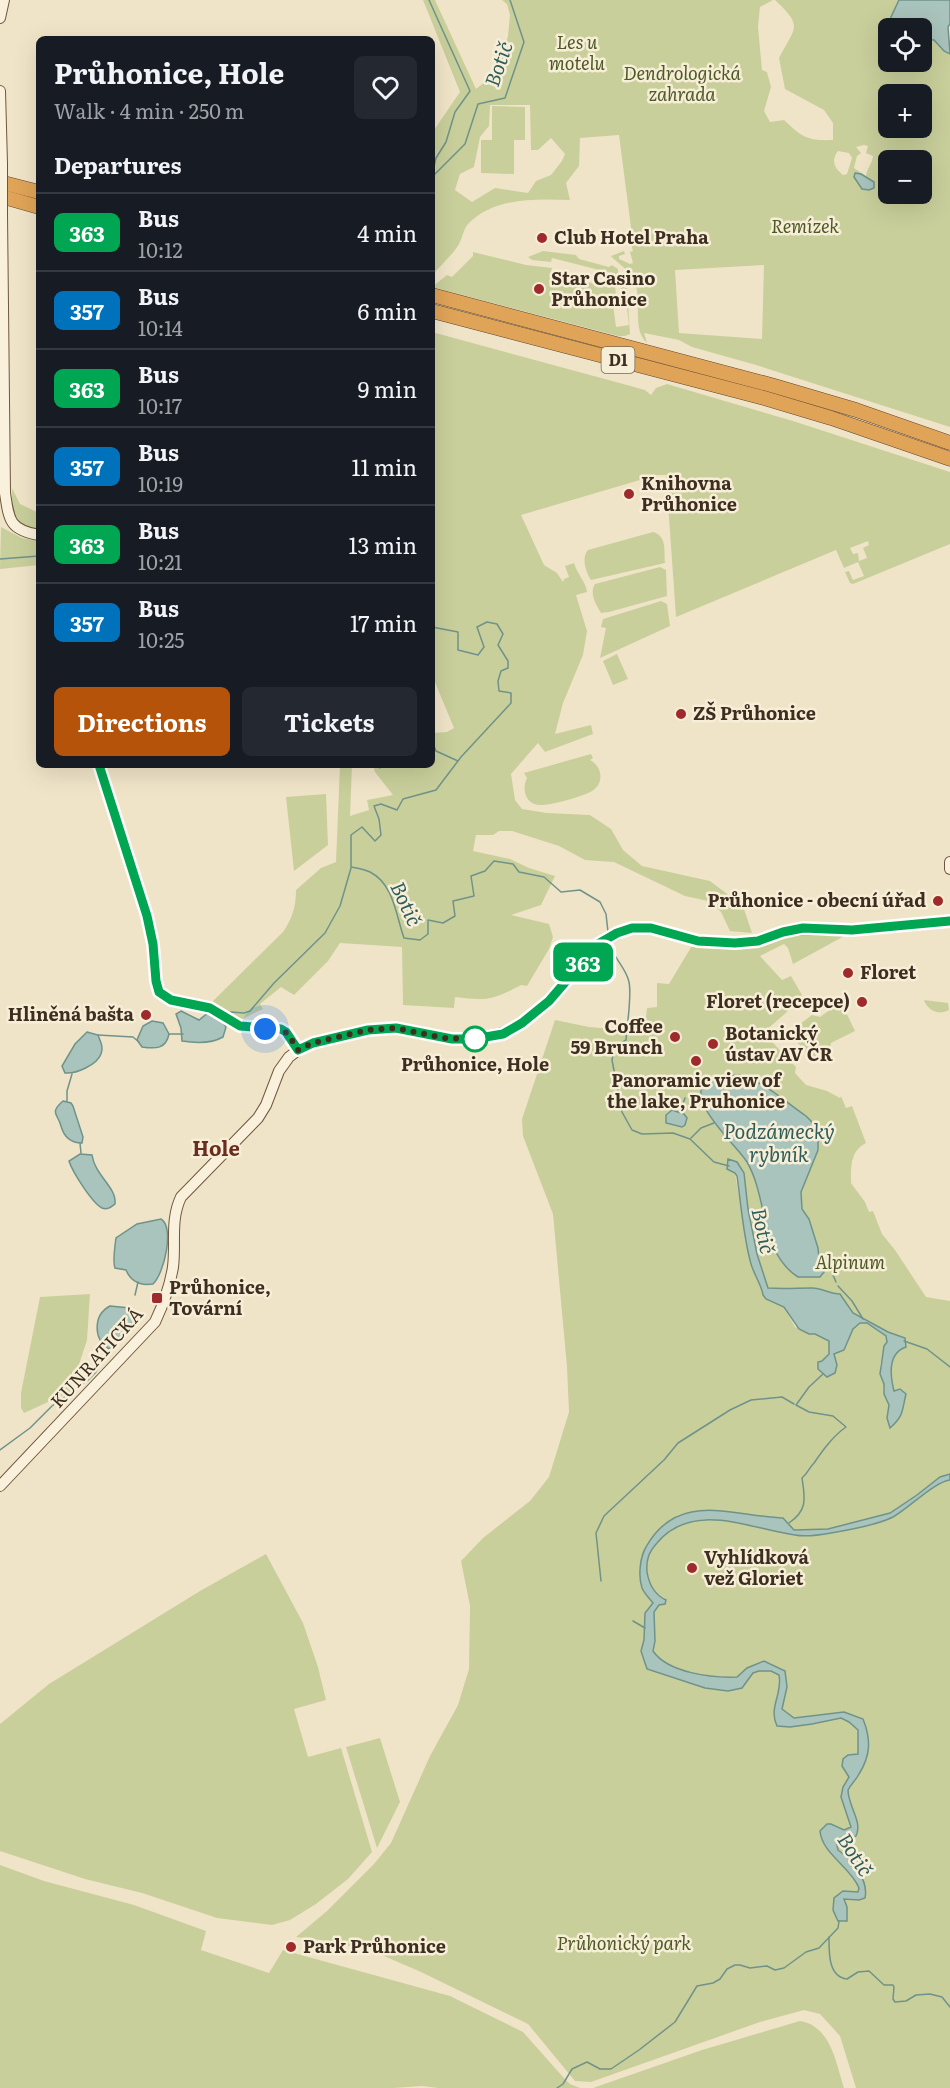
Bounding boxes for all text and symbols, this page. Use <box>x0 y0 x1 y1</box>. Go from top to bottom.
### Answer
map controls <box>878 18 932 204</box>
button: locate <box>878 18 932 72</box>
park label: Les u motelu <box>549 28 605 76</box>
water label: Botič <box>475 37 519 90</box>
text: Průhonice, Hole <box>54 51 284 93</box>
button: heart <box>354 56 417 119</box>
park label: Dendrologická zahrada <box>623 59 741 107</box>
button: + <box>878 84 932 138</box>
text: Walk · 4 min · 250 m <box>54 95 244 125</box>
text: Departures <box>54 148 181 181</box>
button: − <box>878 150 932 204</box>
text: Bus <box>138 201 179 234</box>
park label: Remízek <box>771 212 839 239</box>
text: 4 min <box>357 216 417 249</box>
text: 363 <box>69 217 105 248</box>
place label: Club Hotel Praha <box>554 223 709 250</box>
marker: Club Hotel Praha <box>535 231 549 245</box>
text: 10:12 <box>138 234 183 264</box>
place label: Star Casino Průhonice <box>551 264 655 312</box>
text: Bus <box>138 279 179 312</box>
marker: Star Casino Průhonice <box>532 282 546 296</box>
text: 6 min <box>358 294 417 327</box>
text: 357 <box>70 295 104 326</box>
text: 10:14 <box>138 312 183 342</box>
road number: D1 <box>602 347 634 373</box>
text: Bus <box>138 357 179 390</box>
text: 9 min <box>358 372 417 405</box>
text: 363 <box>69 373 105 404</box>
text: 10:17 <box>138 390 182 420</box>
text: Bus <box>138 435 179 468</box>
text: 11 min <box>351 450 417 483</box>
text: 357 <box>70 451 104 482</box>
text: 10:19 <box>138 468 183 498</box>
place label: Knihovna Průhonice <box>641 469 737 517</box>
marker: Knihovna Průhonice <box>622 487 636 501</box>
text: Bus <box>138 513 179 546</box>
text: 13 min <box>348 528 417 561</box>
text: 363 <box>69 529 105 560</box>
text: 10:21 <box>138 546 182 576</box>
text: Bus <box>138 591 179 624</box>
text: 17 min <box>350 606 417 639</box>
text: 357 <box>70 607 104 638</box>
text: 10:25 <box>138 624 184 654</box>
button: Directions <box>54 687 230 756</box>
button: Tickets <box>242 687 417 756</box>
place label: ZŠ Průhonice <box>693 699 816 726</box>
marker: ZŠ Průhonice <box>674 707 688 721</box>
water label: Botič <box>384 876 431 931</box>
place label: Průhonice - obecní úřad <box>708 886 926 913</box>
marker: Průhonice - obecní úřad <box>931 894 945 908</box>
line badge: 363 <box>548 942 618 982</box>
text: 363 <box>565 947 601 978</box>
place label: Floret <box>860 958 916 985</box>
marker: Floret <box>841 966 855 980</box>
place label: Floret (recepce) <box>706 987 850 1014</box>
marker: Floret (recepce) <box>855 995 869 1009</box>
place label: Hliněná bašta <box>8 1000 135 1027</box>
marker: Hliněná bašta <box>139 1008 153 1022</box>
place label: Coffee 59 Brunch <box>570 1012 663 1060</box>
your location <box>250 1014 280 1044</box>
place label: Botanický ústav AV ČR <box>725 1019 834 1067</box>
marker: Průhonice, Hole <box>462 1026 488 1052</box>
marker: Coffee 59 Brunch <box>668 1030 682 1044</box>
marker: Botanický ústav AV ČR <box>706 1037 720 1051</box>
place label: Průhonice, Hole <box>401 1050 549 1077</box>
marker: Panoramic view of the lake, Pruhonice <box>689 1054 703 1068</box>
place label: Panoramic view of the lake, Pruhonice <box>607 1066 785 1114</box>
water label: Podzámecký rybník <box>723 1115 835 1168</box>
district label: Hole <box>192 1132 240 1162</box>
water label: Botič <box>745 1205 784 1256</box>
park label: Alpinum <box>815 1248 885 1275</box>
place label: Průhonice, Tovární <box>169 1273 271 1321</box>
marker: Průhonice, Tovární <box>150 1291 164 1305</box>
street label: KUNRATICKÁ <box>43 1301 148 1413</box>
place label: Vyhlídková vež Gloriet <box>704 1543 809 1591</box>
marker: Vyhlídková vež Gloriet <box>685 1561 699 1575</box>
water label: Botič <box>831 1826 882 1882</box>
park label: Průhonický park <box>557 1929 691 1956</box>
place label: Park Průhonice <box>303 1932 446 1959</box>
marker: Park Průhonice <box>284 1940 298 1954</box>

